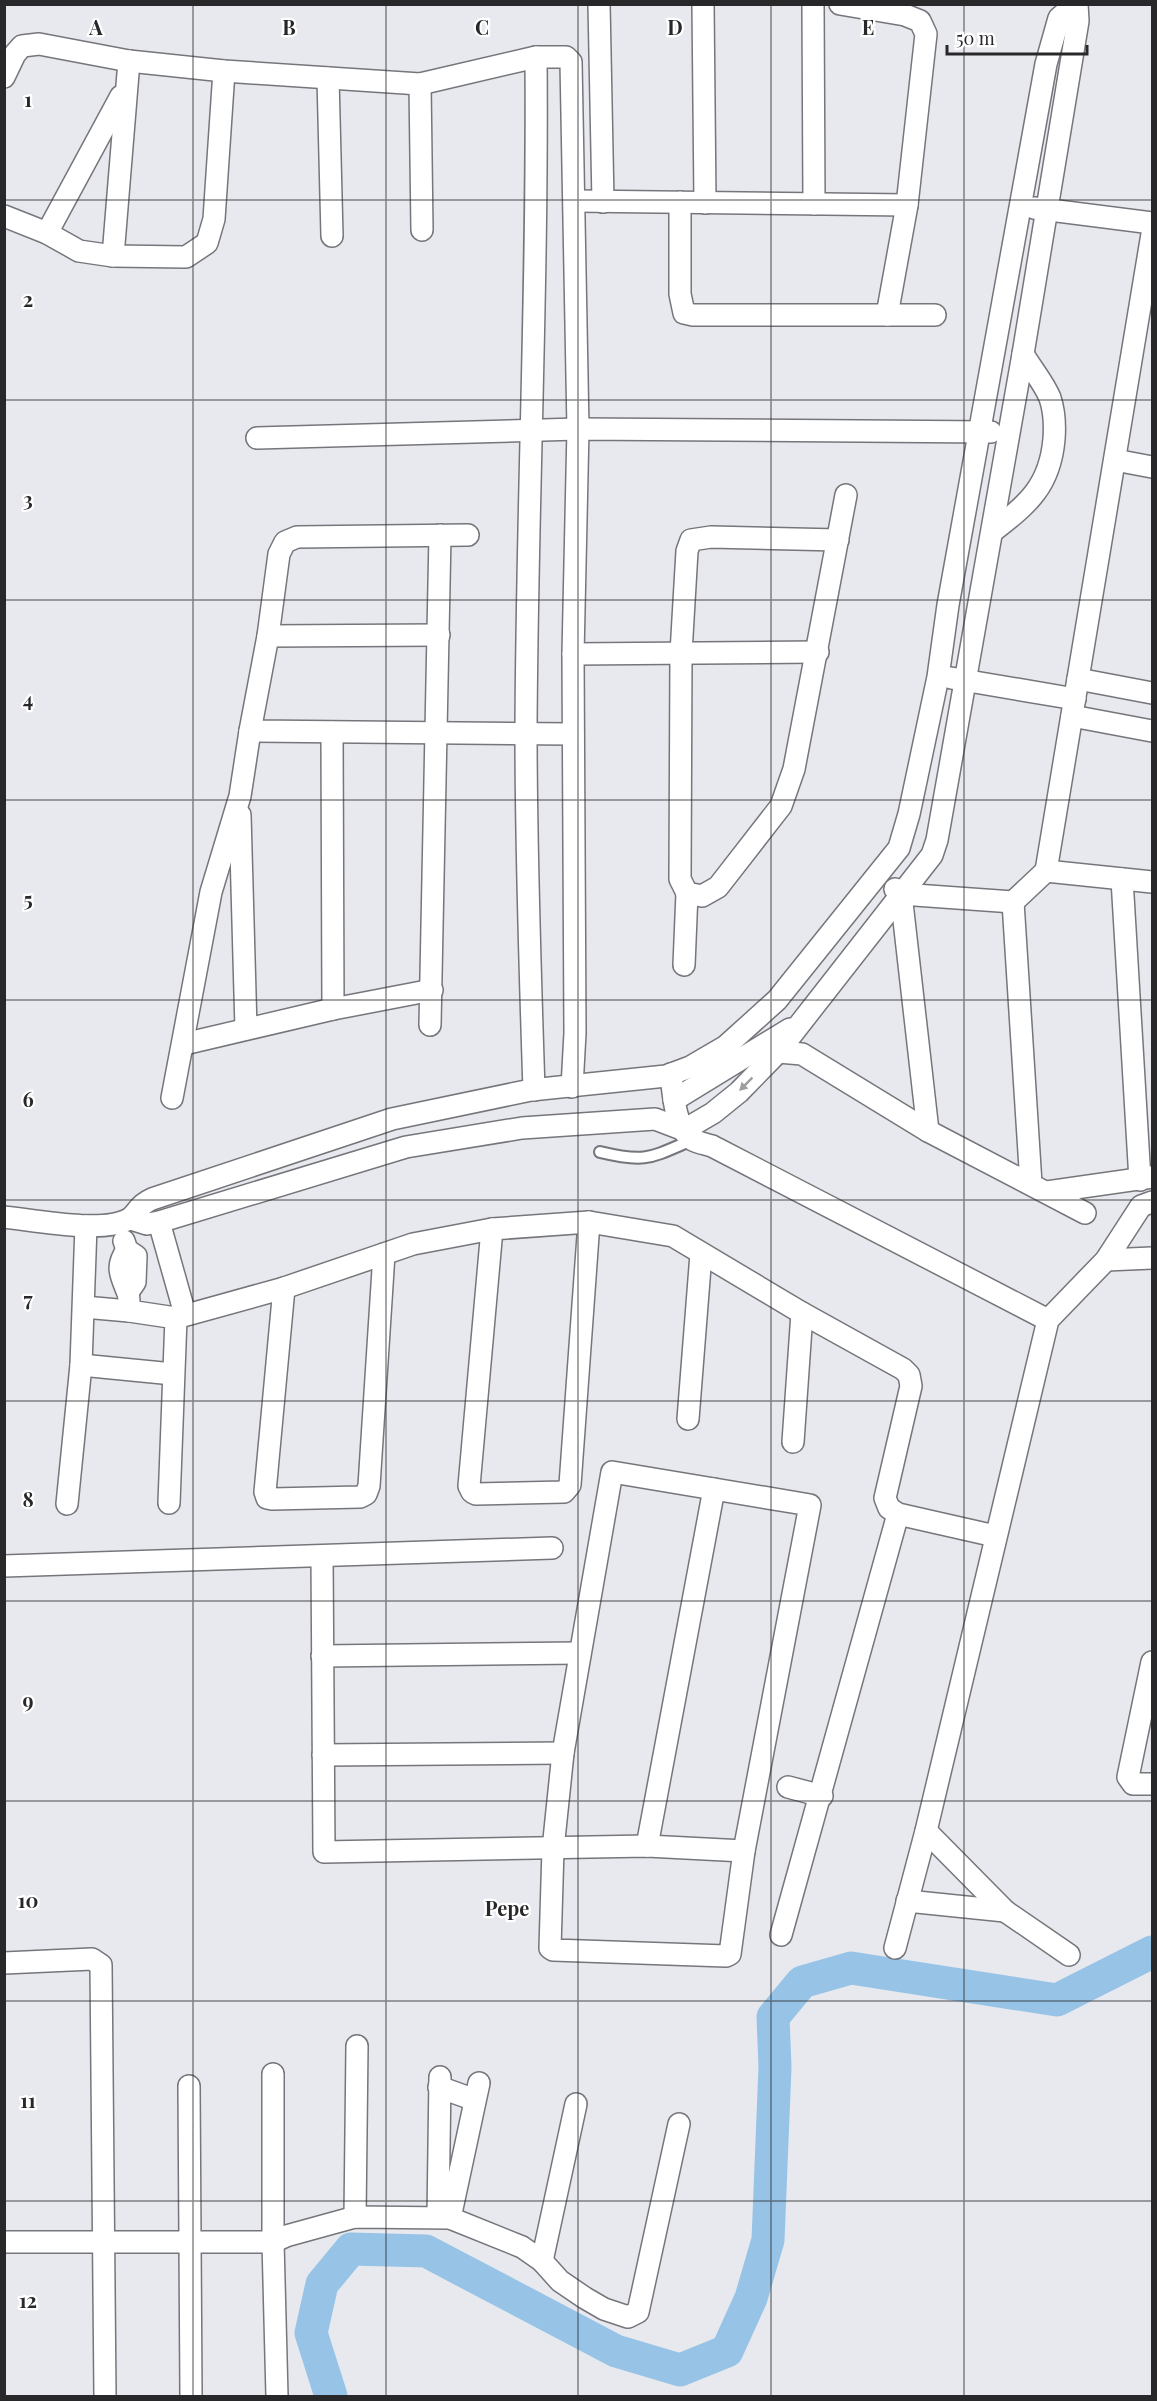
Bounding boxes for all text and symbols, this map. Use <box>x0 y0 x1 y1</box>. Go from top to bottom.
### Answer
text: A <box>88 13 103 40</box>
text: B <box>282 13 296 40</box>
text: C <box>475 13 489 40</box>
text: D <box>667 13 683 40</box>
text: E <box>862 13 874 40</box>
scale bar <box>947 18 1086 56</box>
text: 50 m <box>956 26 995 50</box>
text: 1 <box>24 85 32 112</box>
text: 2 <box>23 285 33 312</box>
text: 3 <box>23 485 33 512</box>
text: 4 <box>23 685 33 712</box>
text: 5 <box>23 885 33 912</box>
one-way arrow <box>740 1077 754 1091</box>
text: 6 <box>22 1085 34 1112</box>
text: 7 <box>23 1285 33 1312</box>
text: 8 <box>22 1485 34 1512</box>
text: 9 <box>22 1686 34 1713</box>
text: 10 <box>18 1886 38 1913</box>
district label: Pepe <box>485 1894 529 1921</box>
text: 11 <box>20 2086 36 2113</box>
text: 12 <box>19 2286 37 2313</box>

